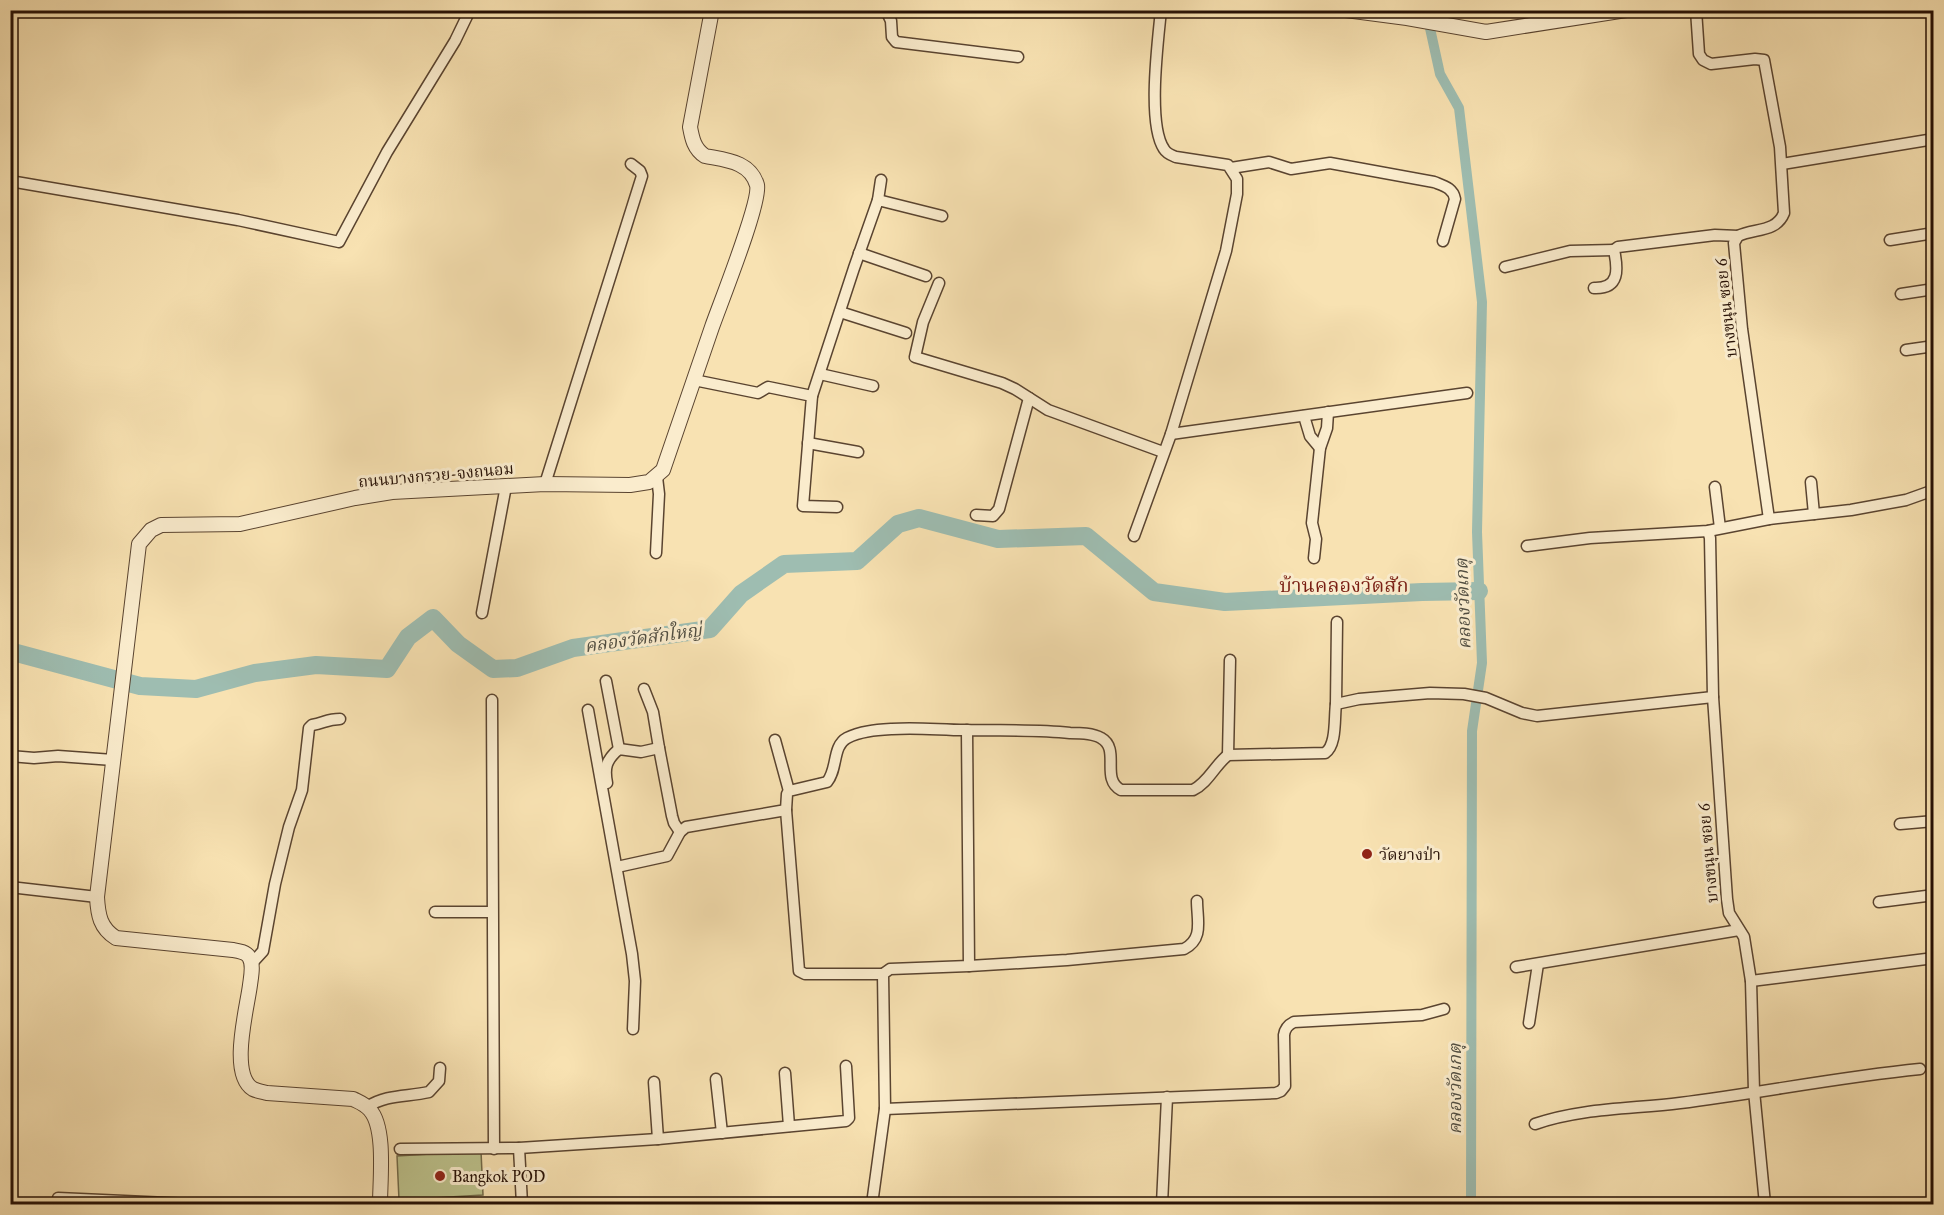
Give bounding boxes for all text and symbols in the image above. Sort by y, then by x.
street label: บางขนุน ซอย 6 [1711,256,1743,359]
street label: ถนนบางกรวย-จงถนอม [357,459,515,491]
water label: คลองวัดเกตุ [1450,558,1477,650]
district label: บ้านคลองวัดสัก [1279,573,1409,597]
water label: คลองวัดสักใหญ่ [583,617,706,657]
street label: บางขนุน ซอย 6 [1694,802,1724,903]
place label: วัดยางป่า [1379,845,1441,864]
marker: วัดยางป่า [1360,847,1374,861]
water label: คลองวัดเกตุ [1444,1043,1467,1135]
place label: Bangkok POD [452,1167,545,1187]
marker: Bangkok POD [433,1169,447,1183]

